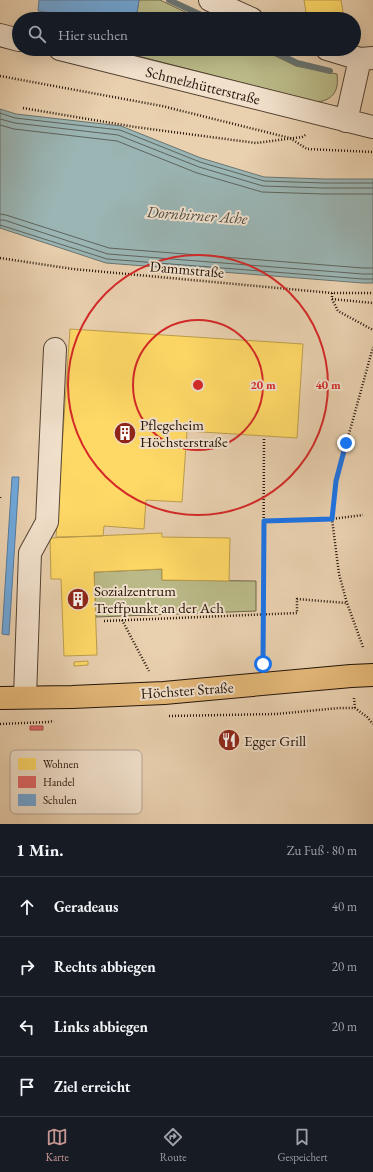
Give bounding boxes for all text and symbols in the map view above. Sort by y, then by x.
search box [12,12,361,56]
icon: search [26,23,48,45]
text: Hier suchen [58,25,128,44]
street label: Schmelzhütterstraße [144,62,262,108]
water label: Dornbirner Ache [145,201,249,229]
street label: Dammstraße [149,256,225,282]
text: 20 m [250,377,276,393]
text: 40 m [315,377,341,393]
centre of rings [191,378,205,392]
place label: Pflegeheim Höchsterstraße [140,415,228,451]
building icon: Pflegeheim Höchsterstraße [112,420,138,446]
route end [337,434,355,452]
place label: Sozialzentrum Treffpunkt an der Ach [94,581,224,617]
building icon: Sozialzentrum Treffpunkt an der Ach [65,586,91,612]
route start [254,655,272,673]
street label: Höchster Straße [140,677,234,703]
restaurant icon: Egger Grill [216,727,242,753]
place label: Egger Grill [244,731,307,750]
legend [10,750,142,814]
text: Wohnen [43,757,79,771]
text: Handel [43,775,75,789]
text: Schulen [43,793,77,807]
text: 1 Min. [16,839,63,861]
text: Zu Fuß · 80 m [287,842,357,859]
icon: ahead [16,896,38,918]
text: Geradeaus [54,897,118,916]
text: 40 m [332,898,357,915]
icon: right [16,956,38,978]
text: Rechts abbiegen [54,957,156,976]
text: 20 m [332,958,357,975]
icon: left [16,1016,38,1038]
text: Links abbiegen [54,1017,148,1036]
text: 20 m [332,1018,357,1035]
icon: arrive [16,1076,38,1098]
text: Ziel erreicht [54,1077,130,1096]
tab: Karte [45,1126,69,1164]
tab: Route [160,1126,187,1164]
tab: Gespeichert [277,1126,328,1164]

